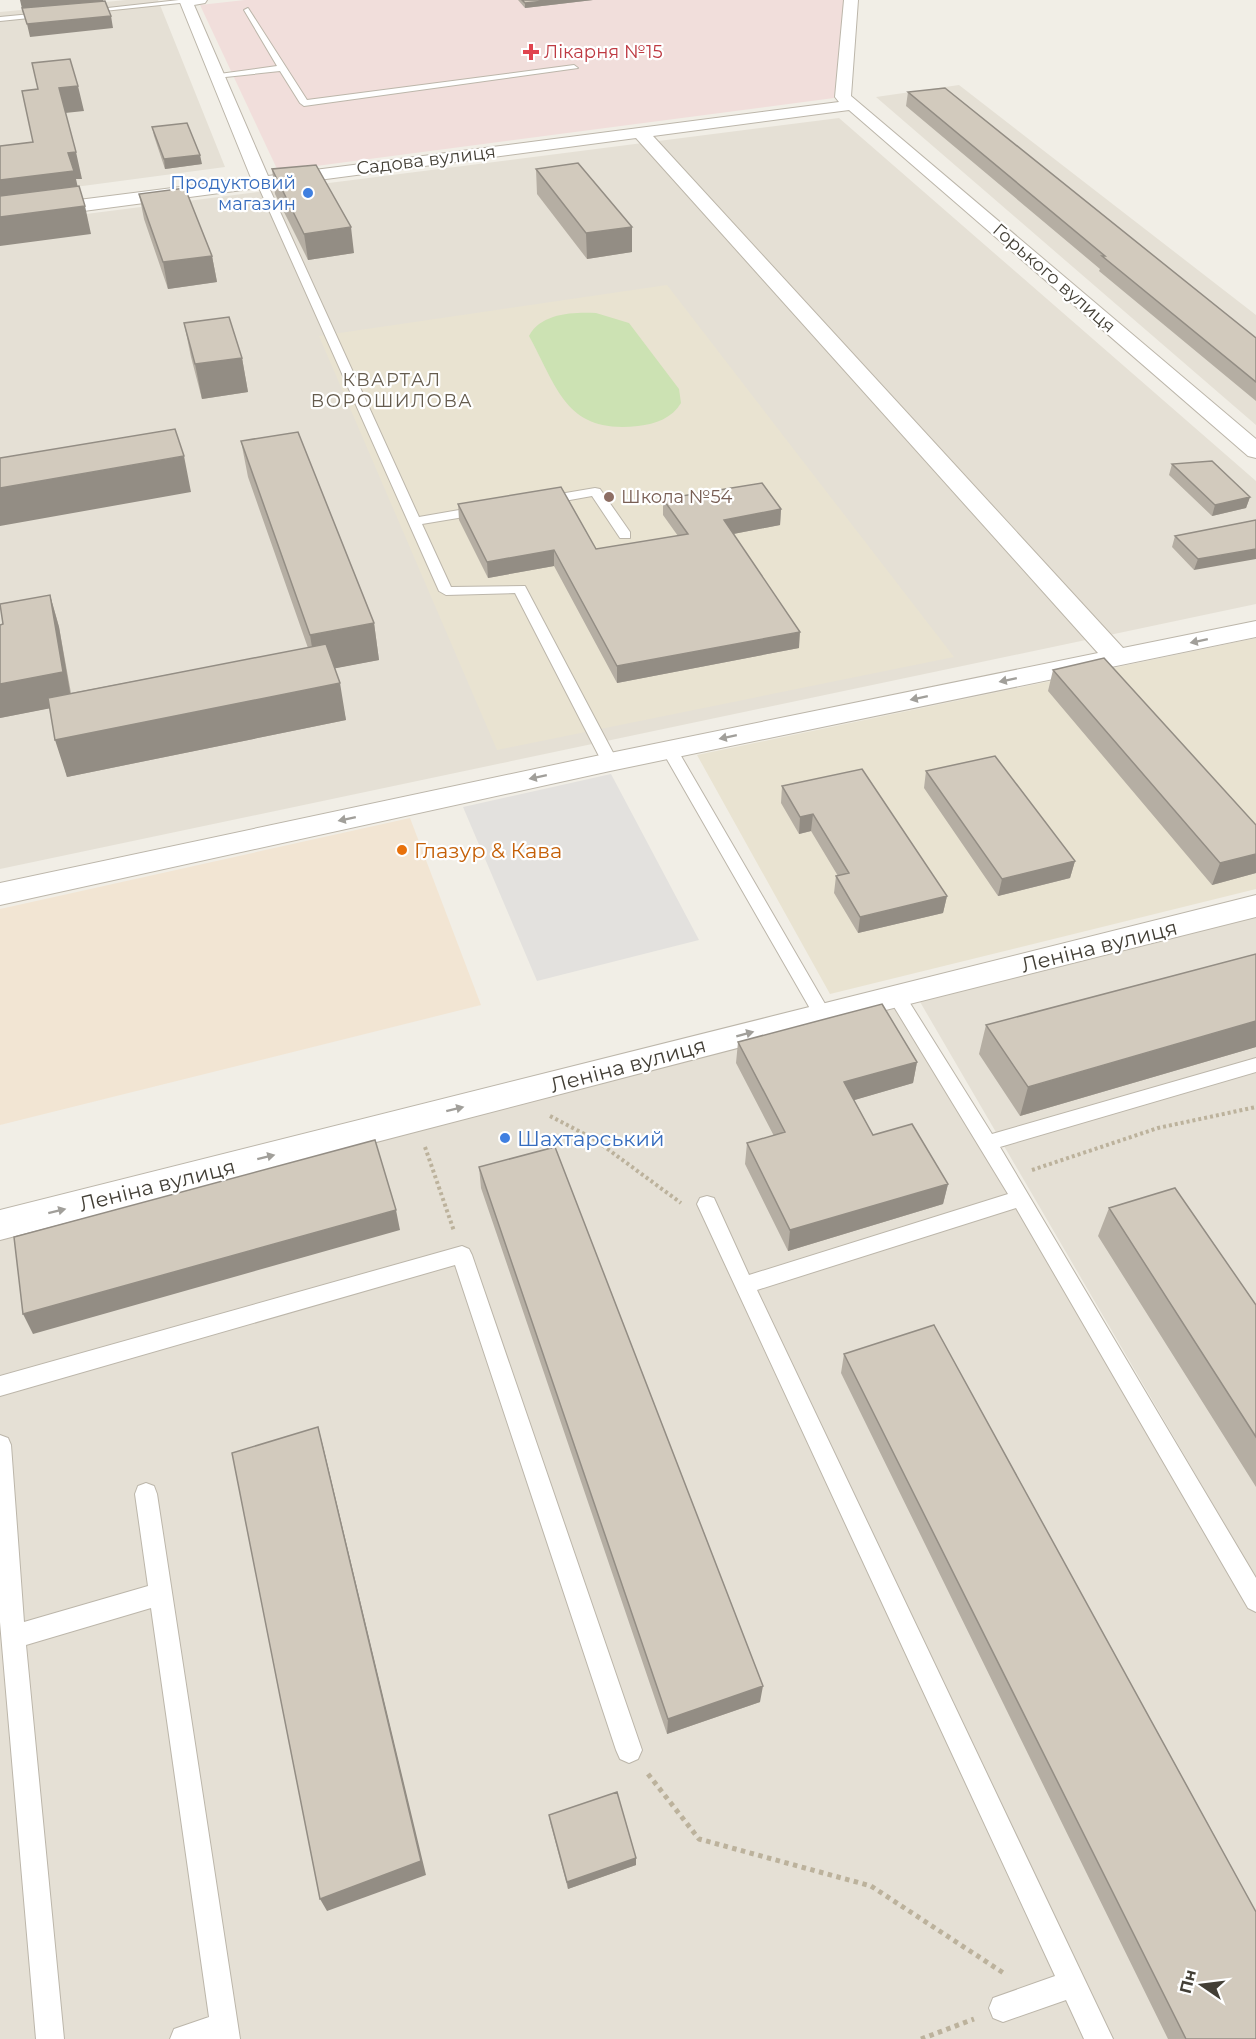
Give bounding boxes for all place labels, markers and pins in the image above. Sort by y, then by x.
place label: Лікарня №15 [544,41,663,63]
marker: Лікарня №15 [522,43,540,61]
place label: Продуктовий магазин [170,172,296,215]
marker: Продуктовий магазин [301,186,315,200]
place label: Школа №54 [621,486,733,508]
marker: Школа №54 [602,490,616,504]
place label: Глазур & Кава [414,838,562,863]
marker: Глазур & Кава [395,843,409,857]
place label: Шахтарський [517,1126,664,1151]
marker: Шахтарський [498,1131,512,1145]

